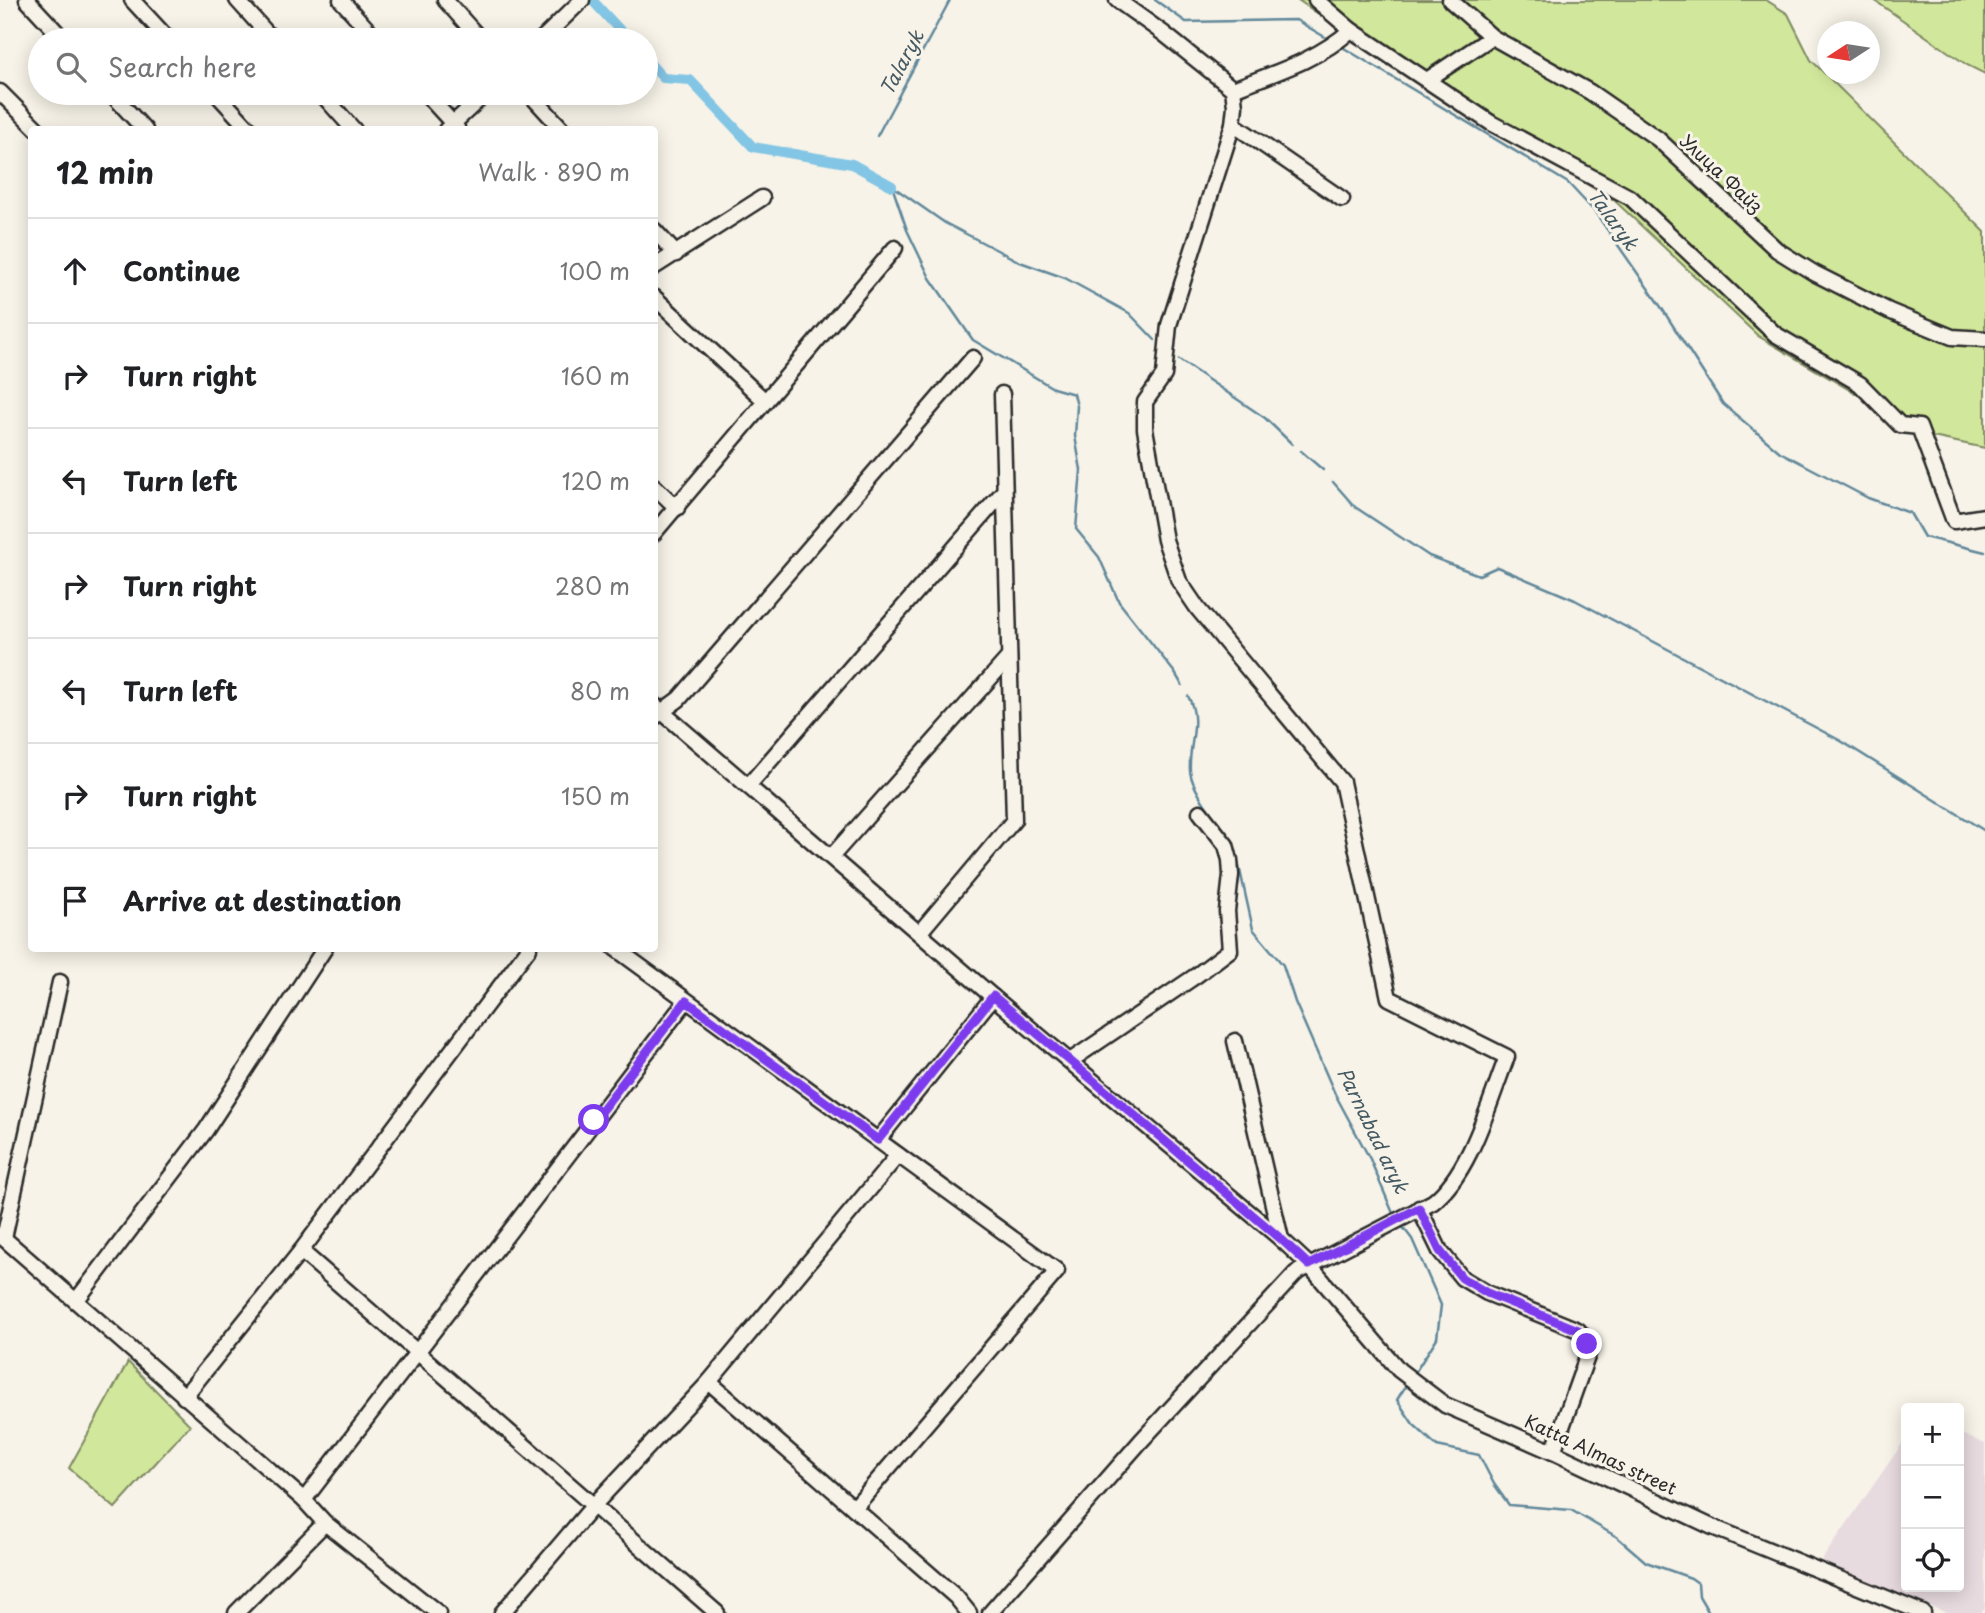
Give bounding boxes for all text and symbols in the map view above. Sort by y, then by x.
north arrow [1817,21,1880,84]
water label: Talaryk [872,23,930,100]
search box [28,28,658,105]
text: Search here [108,47,257,86]
icon: search [52,48,90,86]
street label: Улица Файз [1674,127,1770,219]
text: 12 min [56,149,154,194]
text: Walk · 890 m [478,154,630,189]
water label: Talaryk [1582,182,1647,257]
text: Continue [123,251,240,290]
icon: ahead [56,252,94,290]
text: 100 m [560,253,630,288]
text: Turn right [123,356,257,395]
icon: right [56,357,94,395]
text: 160 m [561,358,630,393]
text: Turn left [123,461,238,500]
icon: left [56,462,94,500]
text: 120 m [562,463,630,498]
text: Turn right [123,566,257,605]
icon: right [56,567,94,605]
text: 280 m [555,568,630,603]
text: Turn left [123,671,238,710]
icon: left [56,672,94,710]
text: 80 m [570,673,630,708]
text: Turn right [123,776,257,815]
icon: right [56,777,94,815]
text: 150 m [561,778,630,813]
text: Arrive at destination [123,881,402,920]
icon: arrive [56,882,94,920]
water label: Parnabad aryk [1331,1062,1417,1199]
route start [578,1104,609,1135]
route end [1571,1328,1602,1359]
map controls [1901,1403,1964,1592]
button: + [1901,1403,1964,1466]
street label: Katta Almas street [1520,1407,1682,1501]
button: − [1901,1466,1964,1529]
button: locate [1901,1529,1964,1592]

